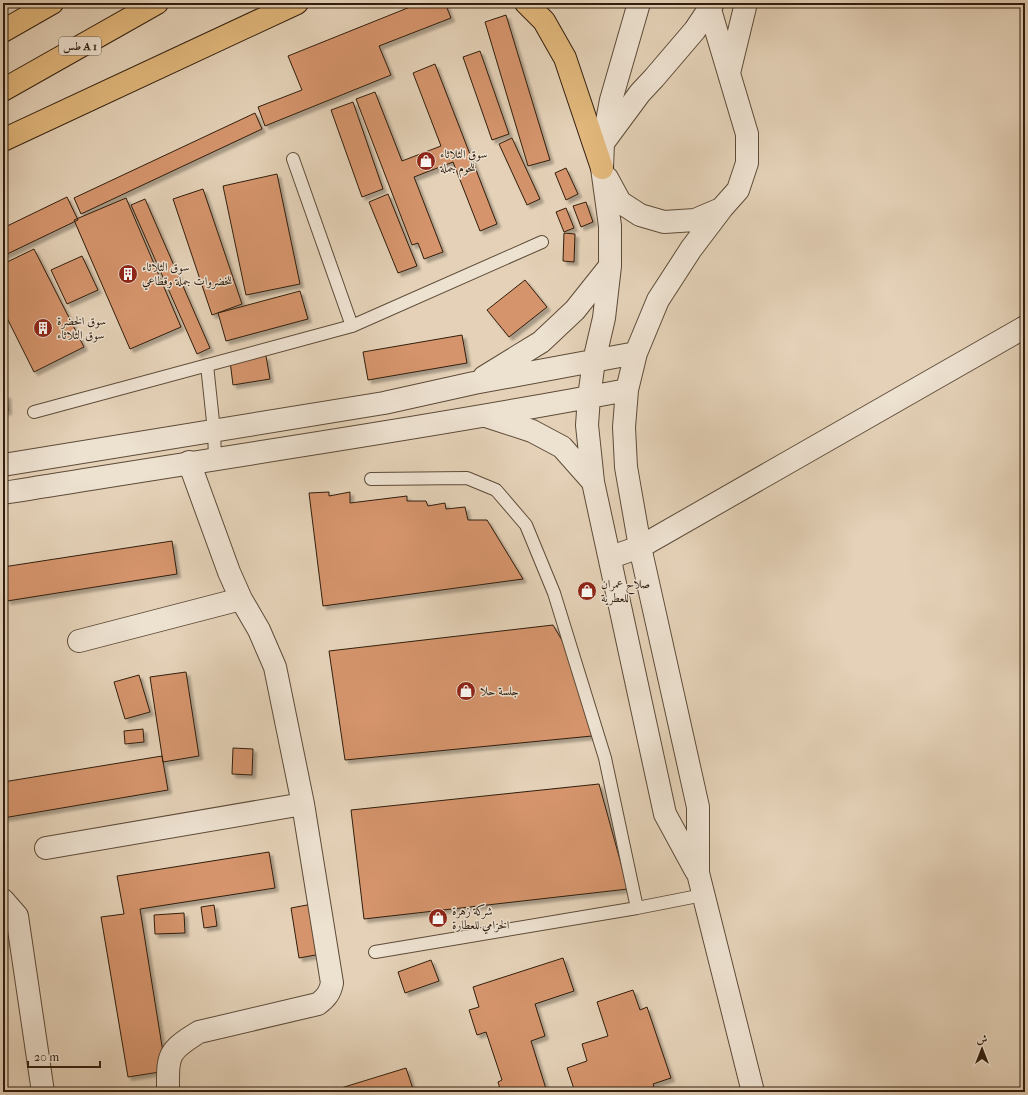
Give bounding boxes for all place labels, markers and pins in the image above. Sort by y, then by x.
place label: سوق الثلاثاء للحوم جملة [439,147,487,179]
shop icon: سوق الثلاثاء للحوم جملة [415,150,437,172]
place label: سوق الثلاثاء للخضروات جملة وقطاعي [142,260,233,291]
building icon: سوق الثلاثاء للخضروات جملة وقطاعي [117,263,139,285]
place label: سوق الخضرة سوق الثلاثاء [57,314,106,343]
building icon: سوق الخضرة سوق الثلاثاء [32,317,54,339]
place label: صلاح عمران للعطرية [601,577,650,606]
shop icon: صلاح عمران للعطرية [576,580,598,602]
shop icon: جلسة حلا [455,680,477,702]
place label: جلسة حلا [480,684,519,698]
place label: شركة زهرة الخزامي للعطارة [452,903,510,935]
shop icon: شركة زهرة الخزامي للعطارة [427,907,449,929]

